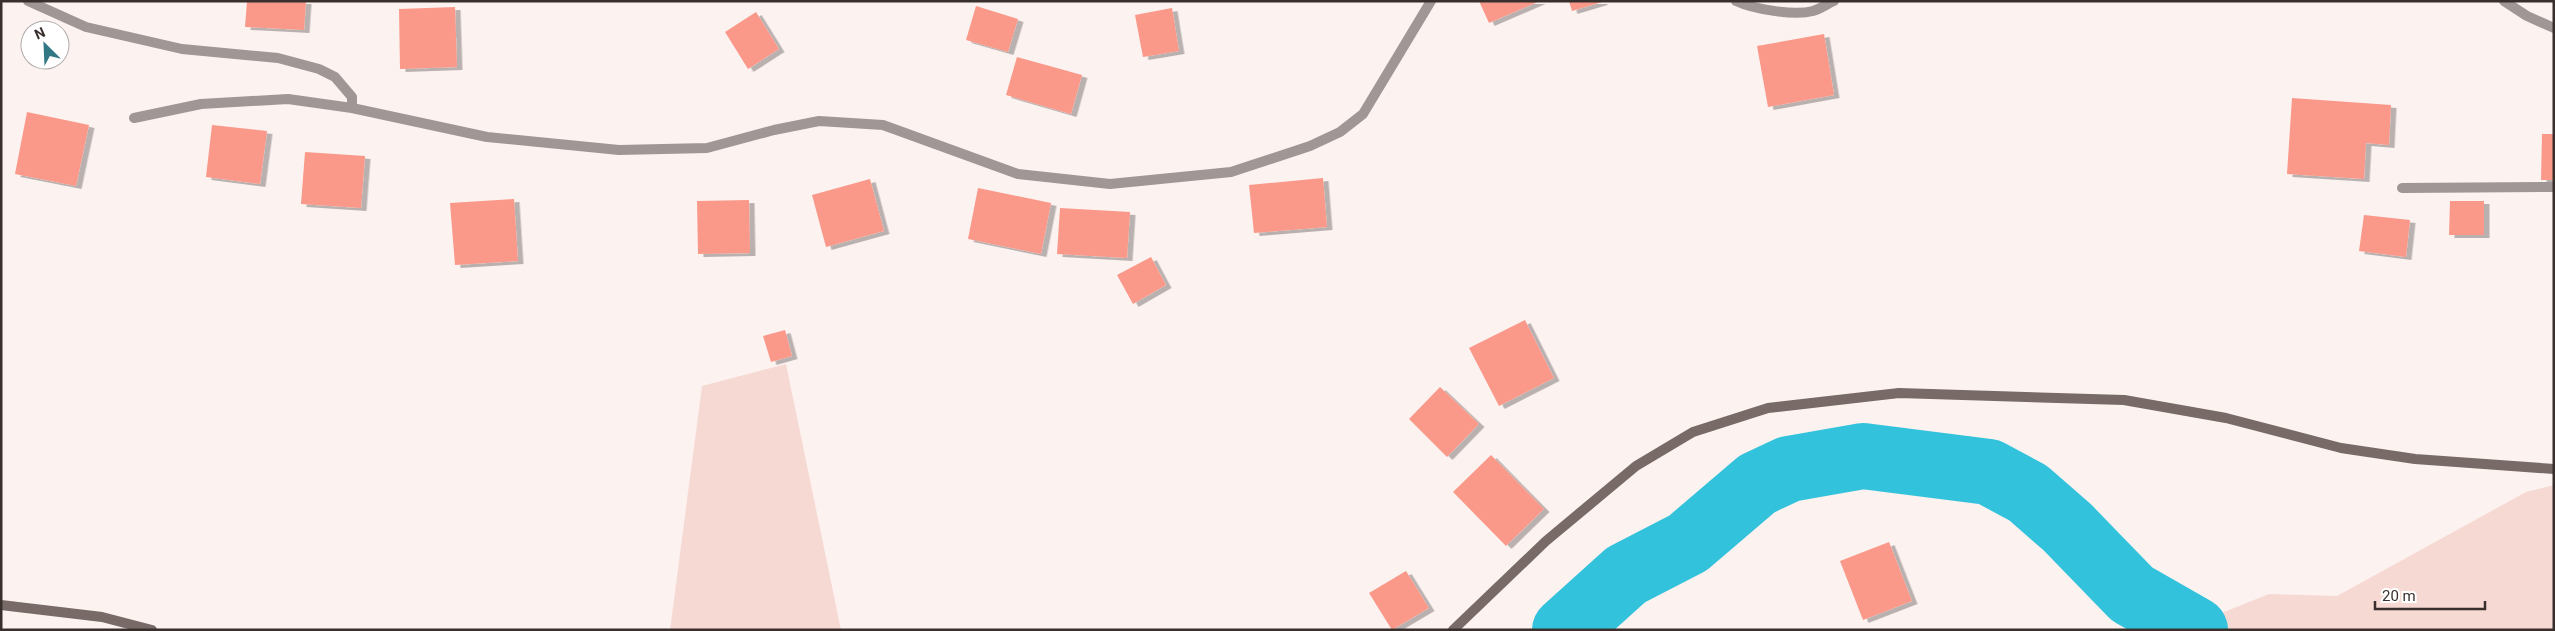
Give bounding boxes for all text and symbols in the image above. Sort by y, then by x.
north arrow [20,20,70,70]
text: N [32,24,47,42]
scale bar [2375,578,2485,610]
text: 20 m [2382,587,2416,605]

